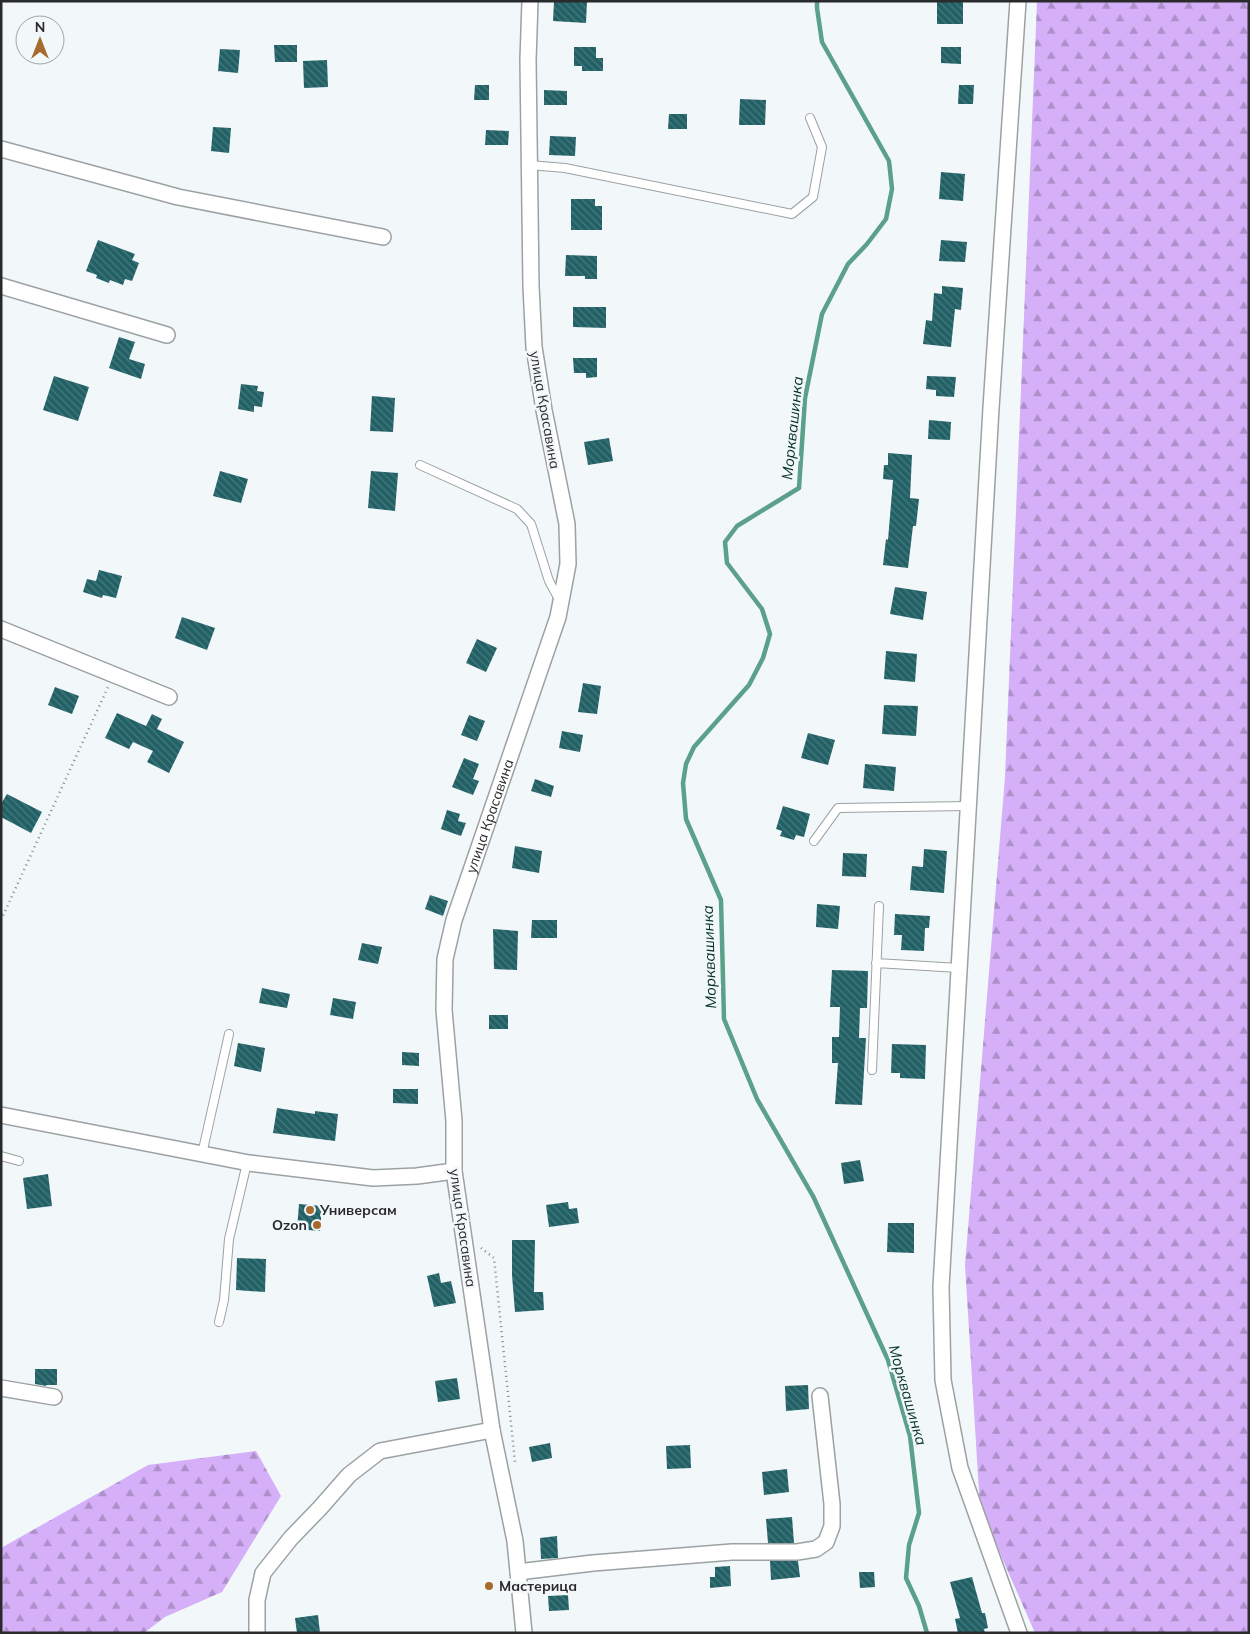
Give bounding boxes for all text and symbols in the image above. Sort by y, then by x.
north arrow [15,15,65,65]
text: N [35,18,45,36]
street label: улица Красавина [526,350,564,470]
water label: Морквашинка [777,375,807,481]
street label: улица Красавина [462,757,518,875]
water label: Морквашинка [698,905,720,1009]
street label: улица Красавина [446,1168,480,1288]
place label: Универсам [319,1201,397,1219]
marker: Универсам [304,1204,316,1216]
place label: Ozon [272,1216,307,1234]
marker: Ozon [311,1219,323,1231]
water label: Морквашинка [885,1343,931,1447]
place label: Мастерица [499,1577,577,1595]
marker: Мастерица [483,1580,495,1592]

